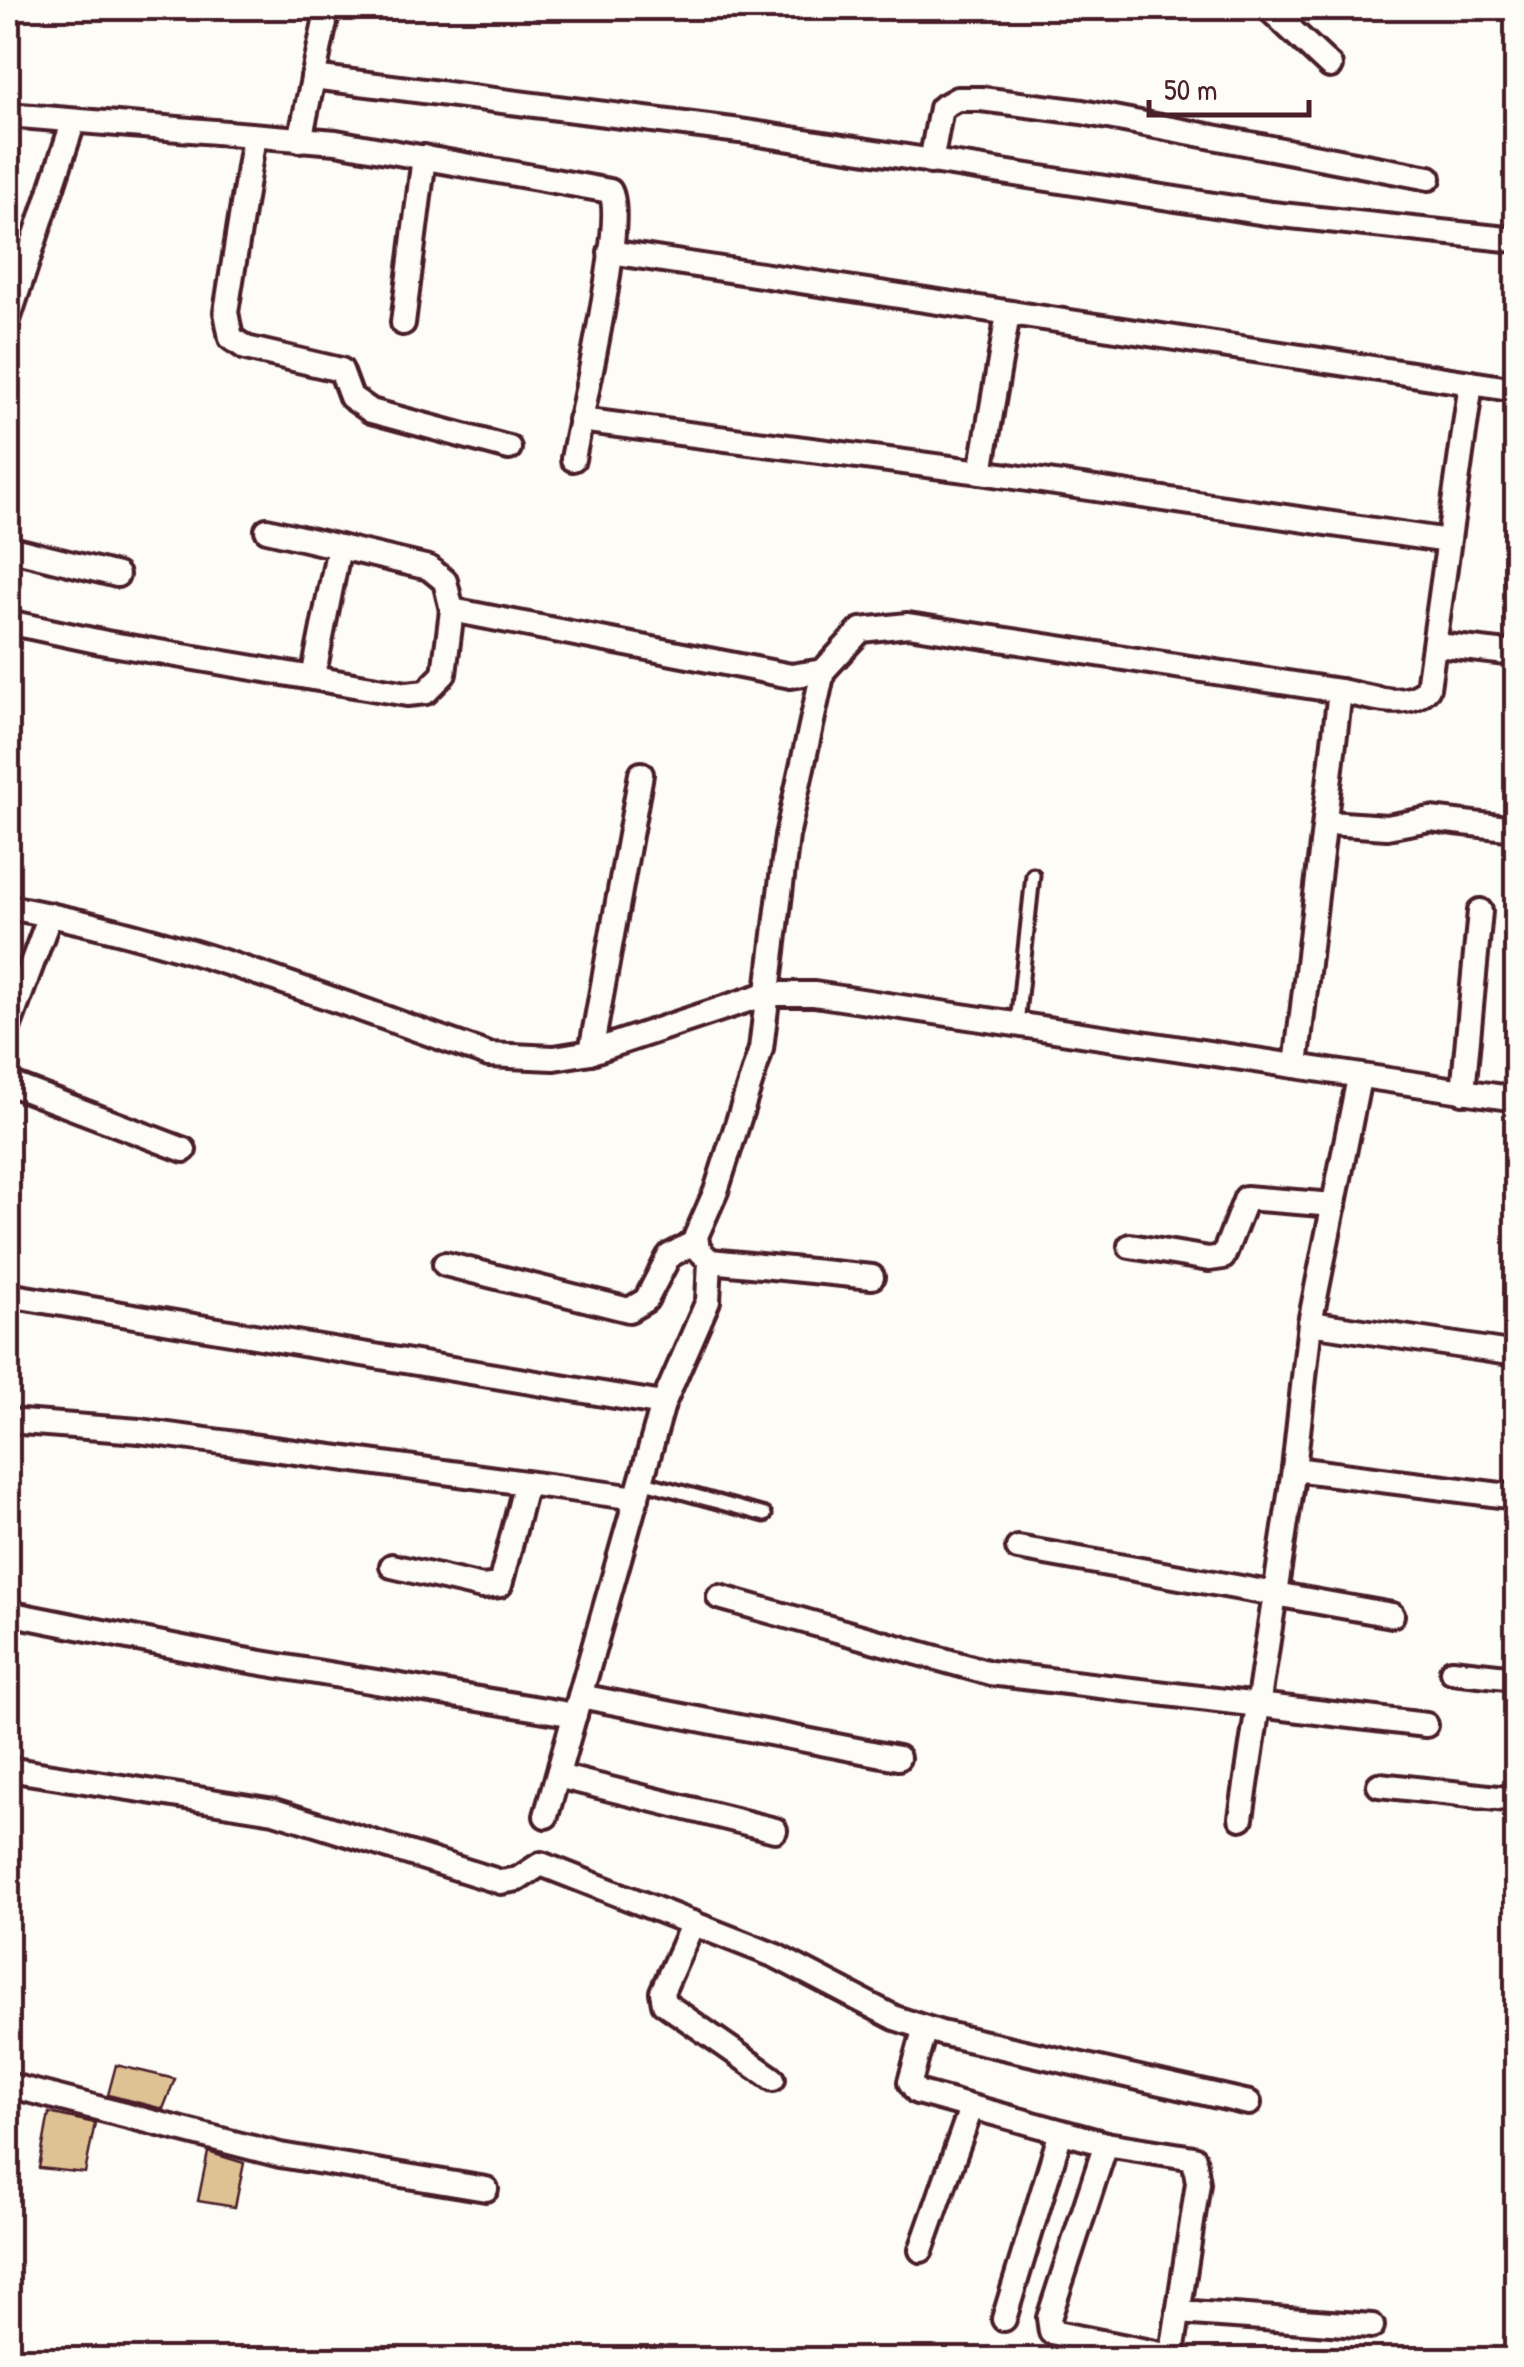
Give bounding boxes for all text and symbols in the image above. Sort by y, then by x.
scale bar [1149,55,1309,117]
text: 50 m [1164,69,1217,109]

